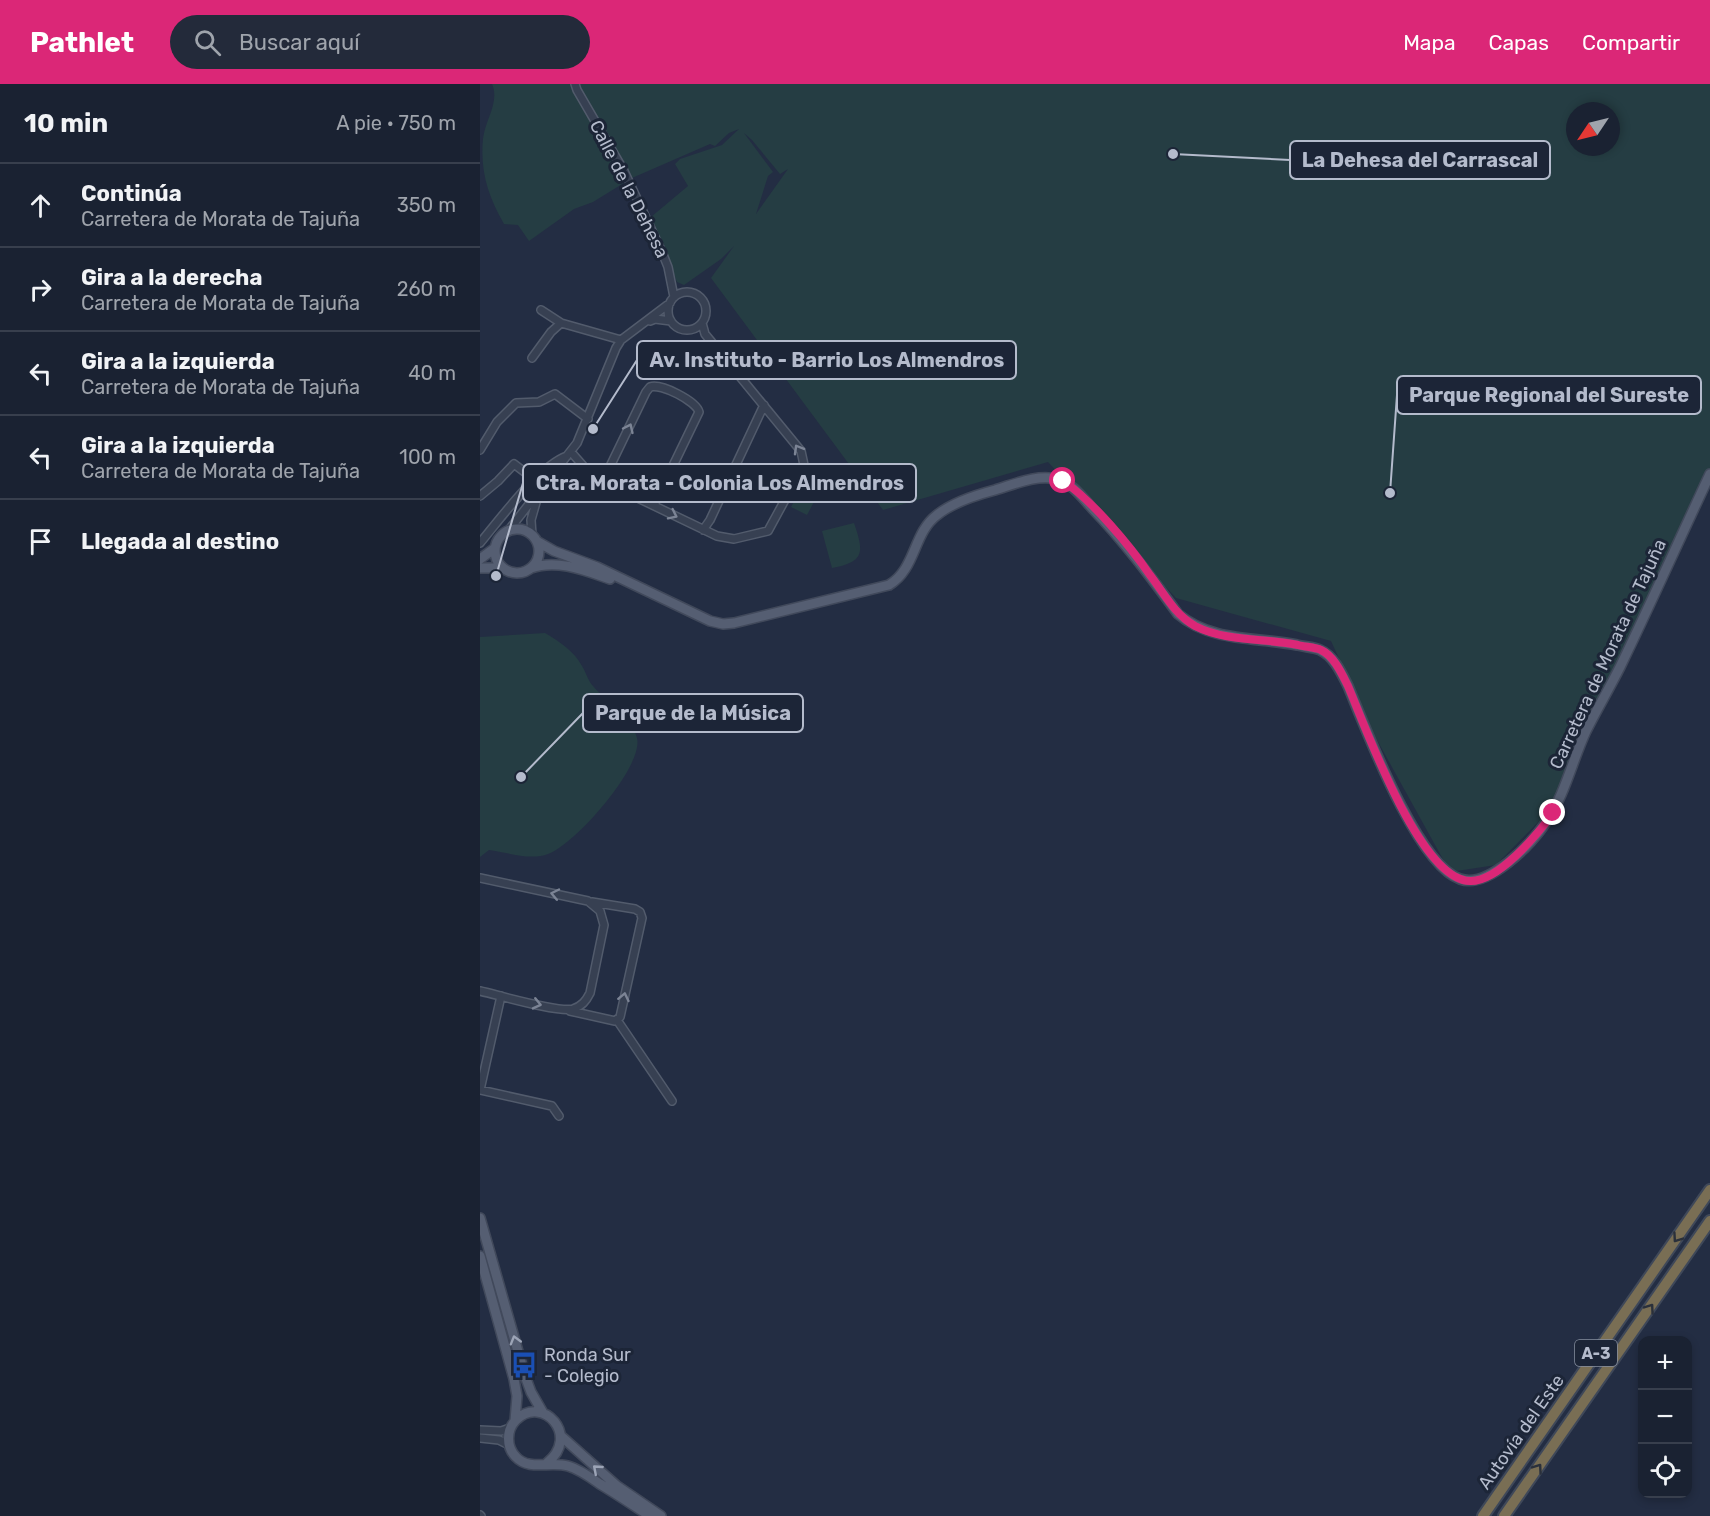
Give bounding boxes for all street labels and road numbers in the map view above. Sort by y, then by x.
street label: Calle de la Dehesa [585,116,673,262]
street label: Carretera de Morata de Tajuña [1545,536,1671,772]
road number: A-3 [1575,1340,1617,1366]
street label: Autovía del Este [1473,1370,1569,1494]

